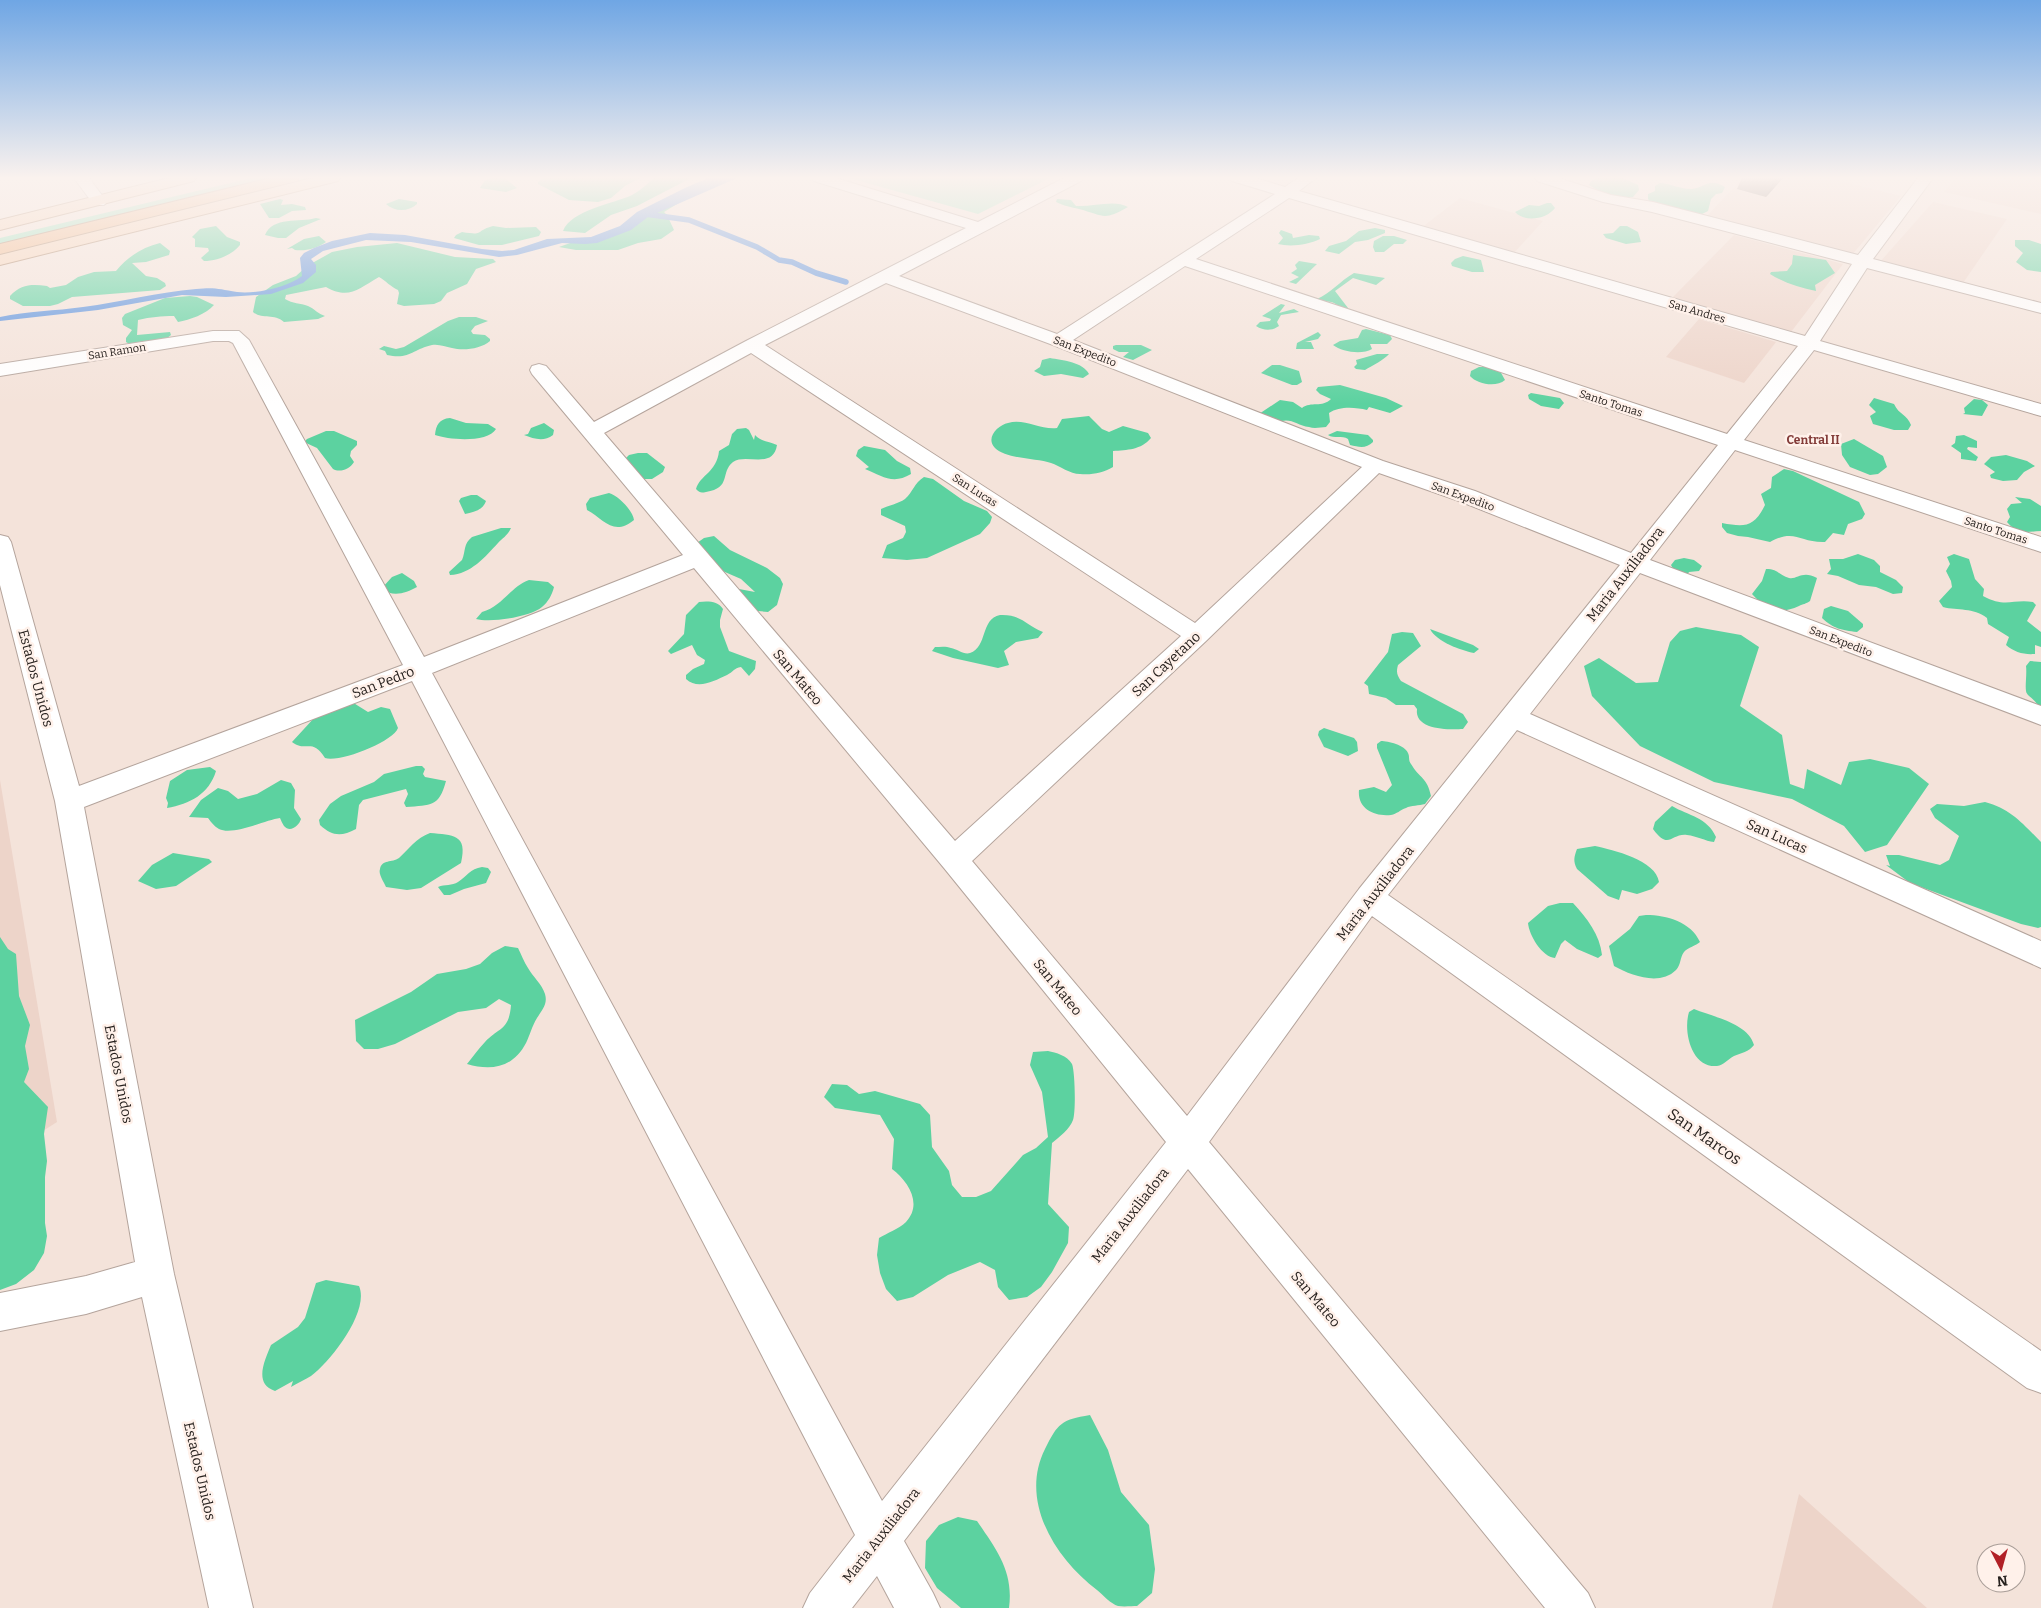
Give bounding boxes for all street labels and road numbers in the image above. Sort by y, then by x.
street label: San Andres [1667,297,1727,326]
street label: San Expedito [1051,333,1118,369]
street label: San Ramon [87,341,147,362]
street label: Santo Tomas [1578,387,1644,420]
street label: San Lucas [950,471,1000,510]
street label: San Expedito [1429,479,1496,514]
street label: Santo Tomas [1963,514,2029,547]
street label: Maria Auxiliadora [1583,523,1668,625]
street label: San Expedito [1807,623,1874,659]
street label: Estados Unidos [14,628,57,729]
street label: San Cayetano [1128,628,1204,700]
street label: San Mateo [769,646,826,709]
street label: San Pedro [350,663,417,702]
street label: San Lucas [1744,816,1810,857]
street label: Maria Auxiliadora [1333,842,1418,944]
street label: San Mateo [1030,956,1086,1019]
street label: Estados Unidos [101,1023,136,1125]
street label: San Marcos [1664,1104,1745,1169]
street label: Maria Auxiliadora [1088,1164,1173,1266]
street label: San Mateo [1287,1268,1344,1331]
street label: Estados Unidos [180,1420,219,1522]
street label: Maria Auxiliadora [839,1484,924,1586]

